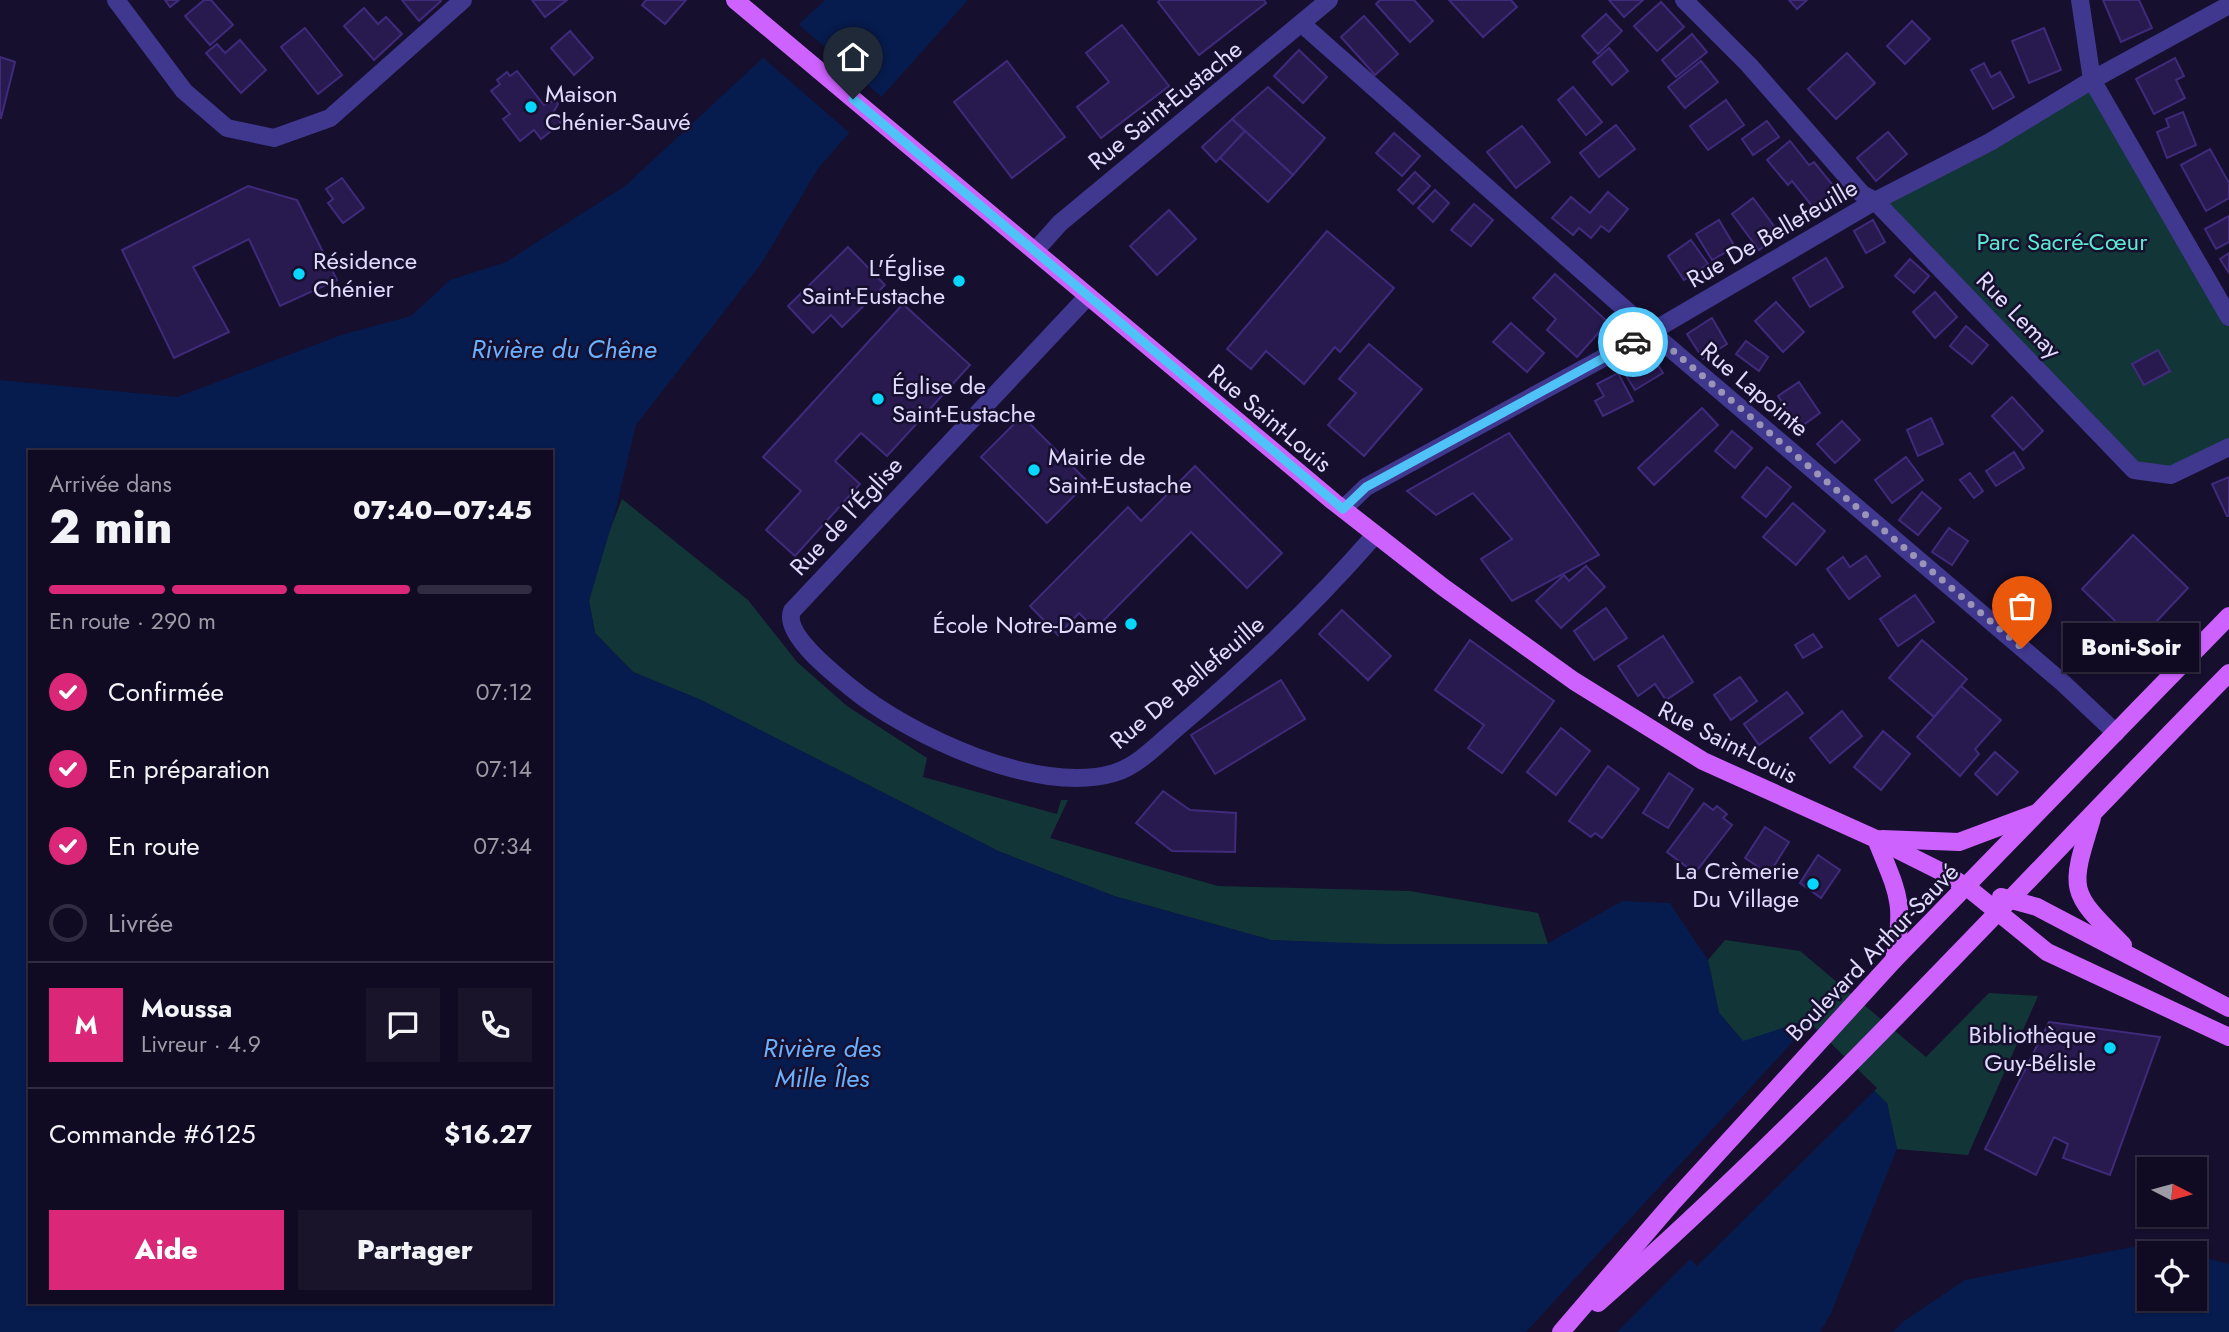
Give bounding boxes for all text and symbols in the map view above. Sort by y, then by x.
pin [823,27,883,99]
street label: Rue Saint-Eustache [1080,32,1250,178]
icon: home [834,38,872,76]
place label: Maison Chénier-Sauvé [545,76,691,139]
marker: Maison Chénier-Sauvé [523,99,539,115]
street label: Rue De Bellefeuille [1680,170,1864,296]
park label: Parc Sacré-Cœur [1977,224,2148,259]
place label: Résidence Chénier [313,243,417,306]
place label: L'Église Saint-Eustache [801,250,945,313]
street label: Rue Lemay [1968,263,2070,367]
marker: Résidence Chénier [291,266,307,282]
marker: L'Église Saint-Eustache [951,273,967,289]
courier [1598,307,1668,377]
icon: car [1614,323,1652,361]
water label: Rivière du Chêne [471,330,657,368]
street label: Rue Lapointe [1693,333,1817,445]
street label: Rue Saint-Louis [1200,356,1340,480]
place label: Église de Saint-Eustache [892,368,1036,431]
marker: Église de Saint-Eustache [870,391,886,407]
place label: Mairie de Saint-Eustache [1048,439,1192,502]
street label: Rue de l'Église [781,449,911,583]
marker: Mairie de Saint-Eustache [1026,462,1042,478]
text: Arrivée dans [49,467,172,501]
text: 07:40–07:45 [353,491,532,529]
text: 2 min [49,494,173,560]
pin [1992,576,2052,648]
icon: bag [2003,587,2041,625]
text: En route · 290 m [49,604,216,638]
place label: École Notre-Dame [932,607,1117,642]
street label: Rue De Bellefeuille [1102,607,1272,757]
marker: École Notre-Dame [1123,616,1139,632]
callout: Boni-Soir [2064,624,2200,672]
text: Boni-Soir [2081,630,2181,664]
icon: check [49,673,87,711]
text: Confirmée [108,673,224,711]
text: 07:12 [476,675,532,709]
street label: Rue Saint-Louis [1652,692,1804,792]
icon: check [49,750,87,788]
text: En préparation [108,750,270,788]
text: 07:14 [475,752,532,786]
icon: check [49,827,87,865]
text: En route [108,827,200,865]
text: 07:34 [473,829,532,863]
place label: La Crèmerie Du Village [1675,853,1799,916]
street label: Boulevard Arthur-Sauvé [1777,855,1967,1049]
marker: La Crèmerie Du Village [1805,876,1821,892]
text: Livrée [108,904,173,942]
button: chat [366,988,440,1062]
button: phone [458,988,532,1062]
text: Moussa [141,989,232,1027]
text: M [74,1006,98,1044]
place label: Bibliothèque Guy-Bélisle [1968,1017,2096,1080]
text: Livreur · 4.9 [141,1027,261,1061]
water label: Rivière des Mille Îles [763,1029,882,1097]
marker: Bibliothèque Guy-Bélisle [2102,1040,2118,1056]
text: Commande #6125 [49,1115,256,1153]
text: $16.27 [444,1115,532,1153]
north arrow [2137,1157,2207,1227]
map controls [2137,1157,2207,1311]
button: Aide [49,1210,284,1290]
button: Partager [298,1210,532,1290]
button: locate [2137,1241,2207,1311]

